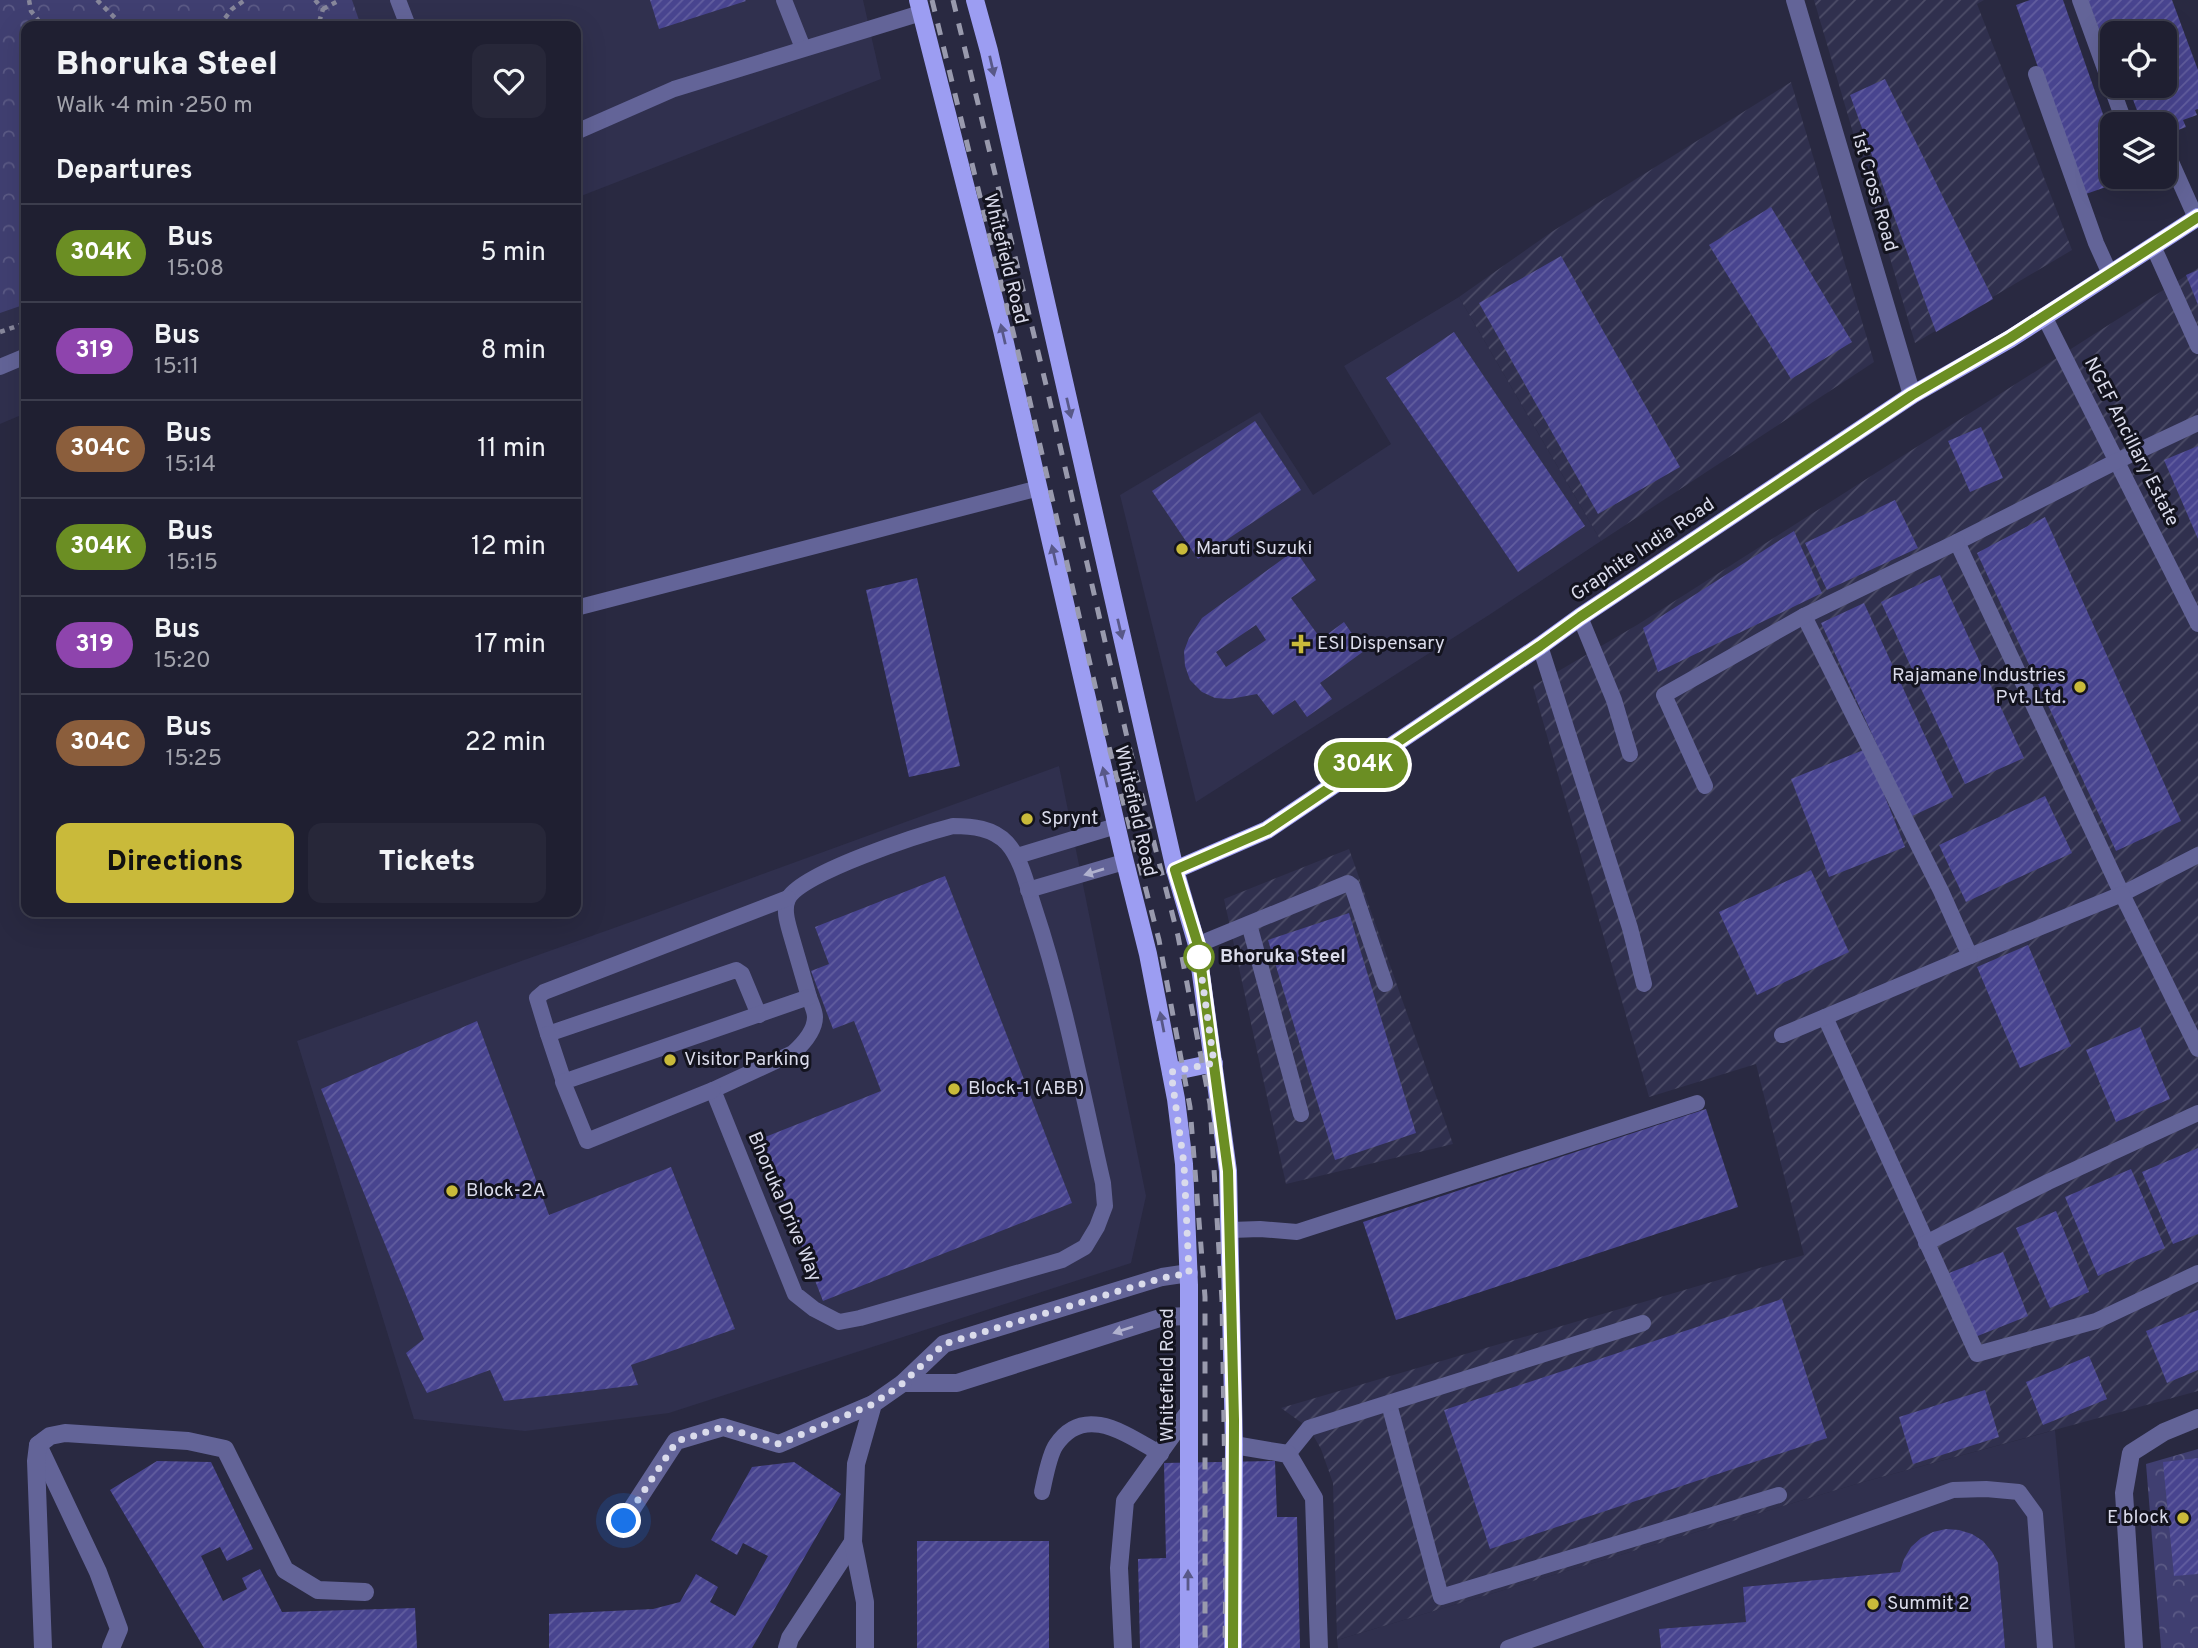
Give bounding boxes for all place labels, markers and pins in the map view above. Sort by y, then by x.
place label: Maruti Suzuki [1196,537,1312,561]
marker: Maruti Suzuki [1174,541,1190,557]
place label: ESI Dispensary [1317,632,1445,656]
marker: ESI Dispensary [1291,634,1311,654]
place label: Rajamane Industries Pvt. Ltd. [1892,664,2066,710]
marker: Rajamane Industries Pvt. Ltd. [2072,679,2088,695]
place label: Sprynt [1041,807,1098,831]
marker: Sprynt [1019,811,1035,827]
marker: Bhoruka Steel [1184,942,1214,972]
place label: Bhoruka Steel [1220,945,1346,969]
place label: Visitor Parking [684,1048,810,1072]
marker: Visitor Parking [662,1052,678,1068]
place label: Block-1 (ABB) [968,1077,1084,1101]
marker: Block-1 (ABB) [946,1081,962,1097]
place label: Block-2A [466,1179,546,1203]
marker: Block-2A [444,1183,460,1199]
place label: E block [2107,1506,2169,1530]
marker: E block [2175,1510,2191,1526]
place label: Summit 2 [1887,1592,1970,1616]
marker: Summit 2 [1865,1596,1881,1612]

